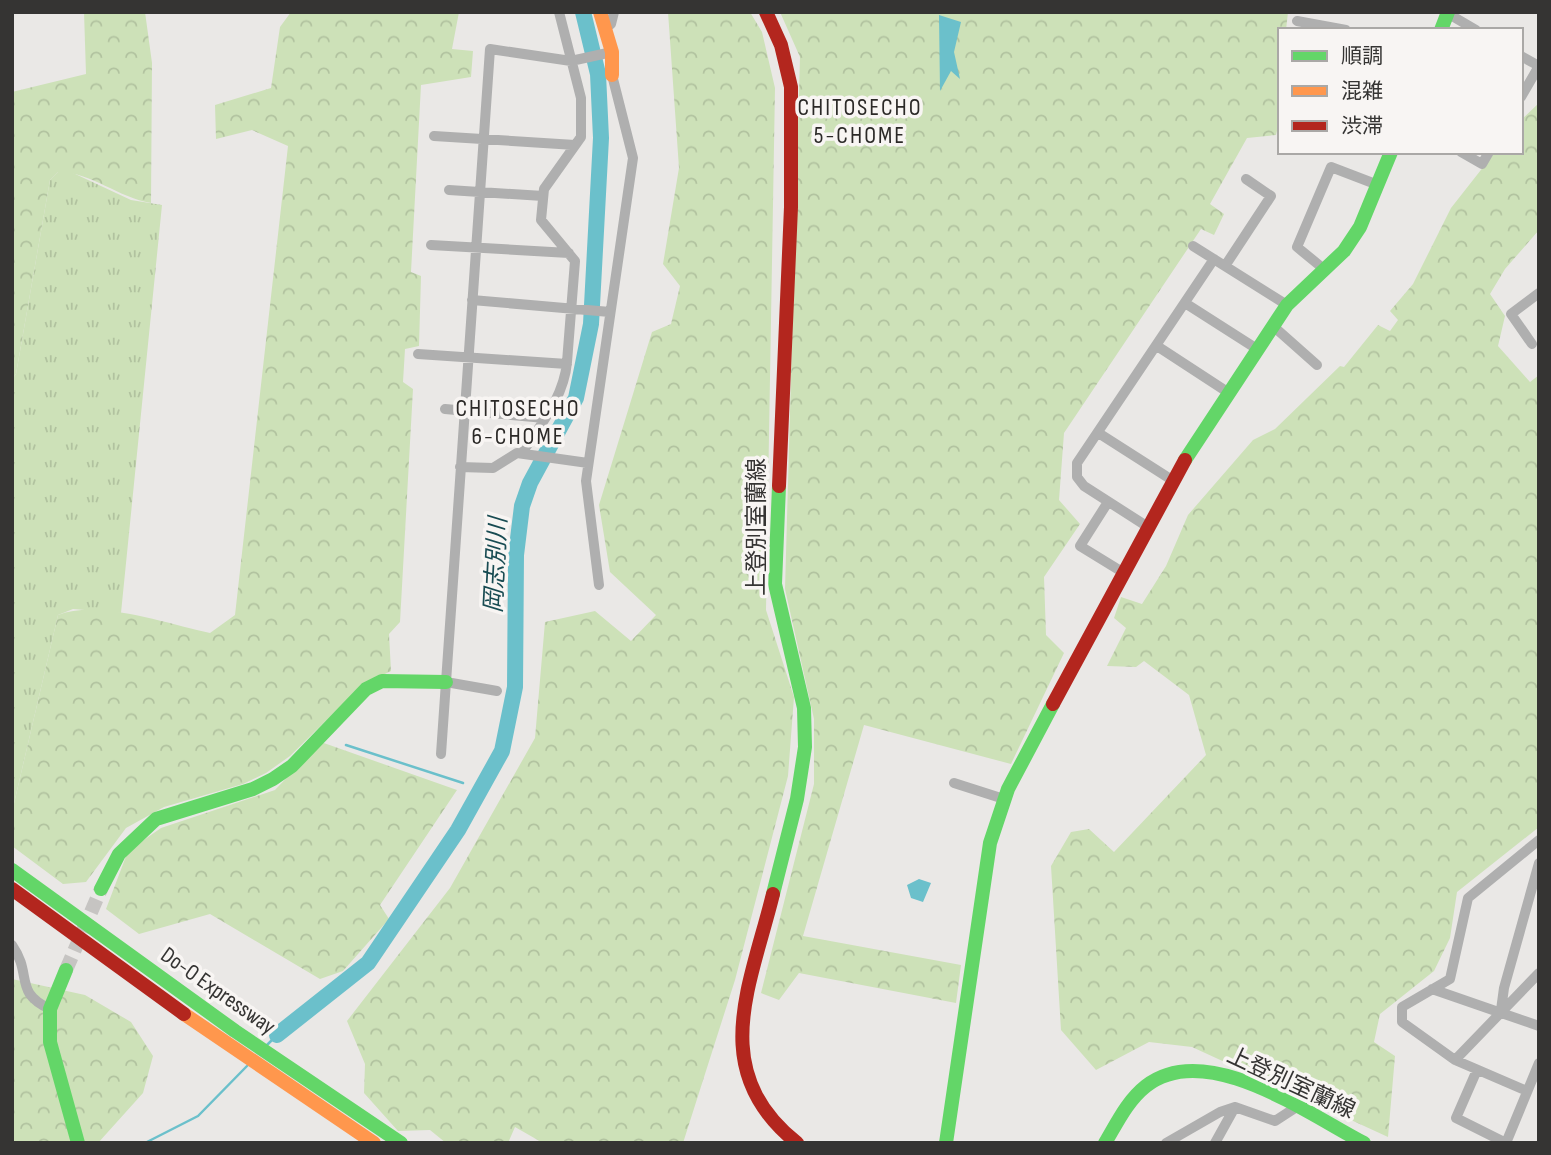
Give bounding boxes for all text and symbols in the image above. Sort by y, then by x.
legend [1278,28,1523,154]
text: 順調 [1341,44,1383,69]
text: 混雑 [1341,79,1383,104]
district label: CHITOSECHO 5-CHOME [797,93,923,150]
text: 渋滞 [1341,114,1383,139]
district label: CHITOSECHO 6-CHOME [455,394,581,451]
street label: 上登別室蘭線 [743,458,771,596]
water label: 岡志別川 [479,513,513,614]
street label: Do-O Expressway [155,941,281,1041]
street label: 上登別室蘭線 [1223,1041,1359,1125]

